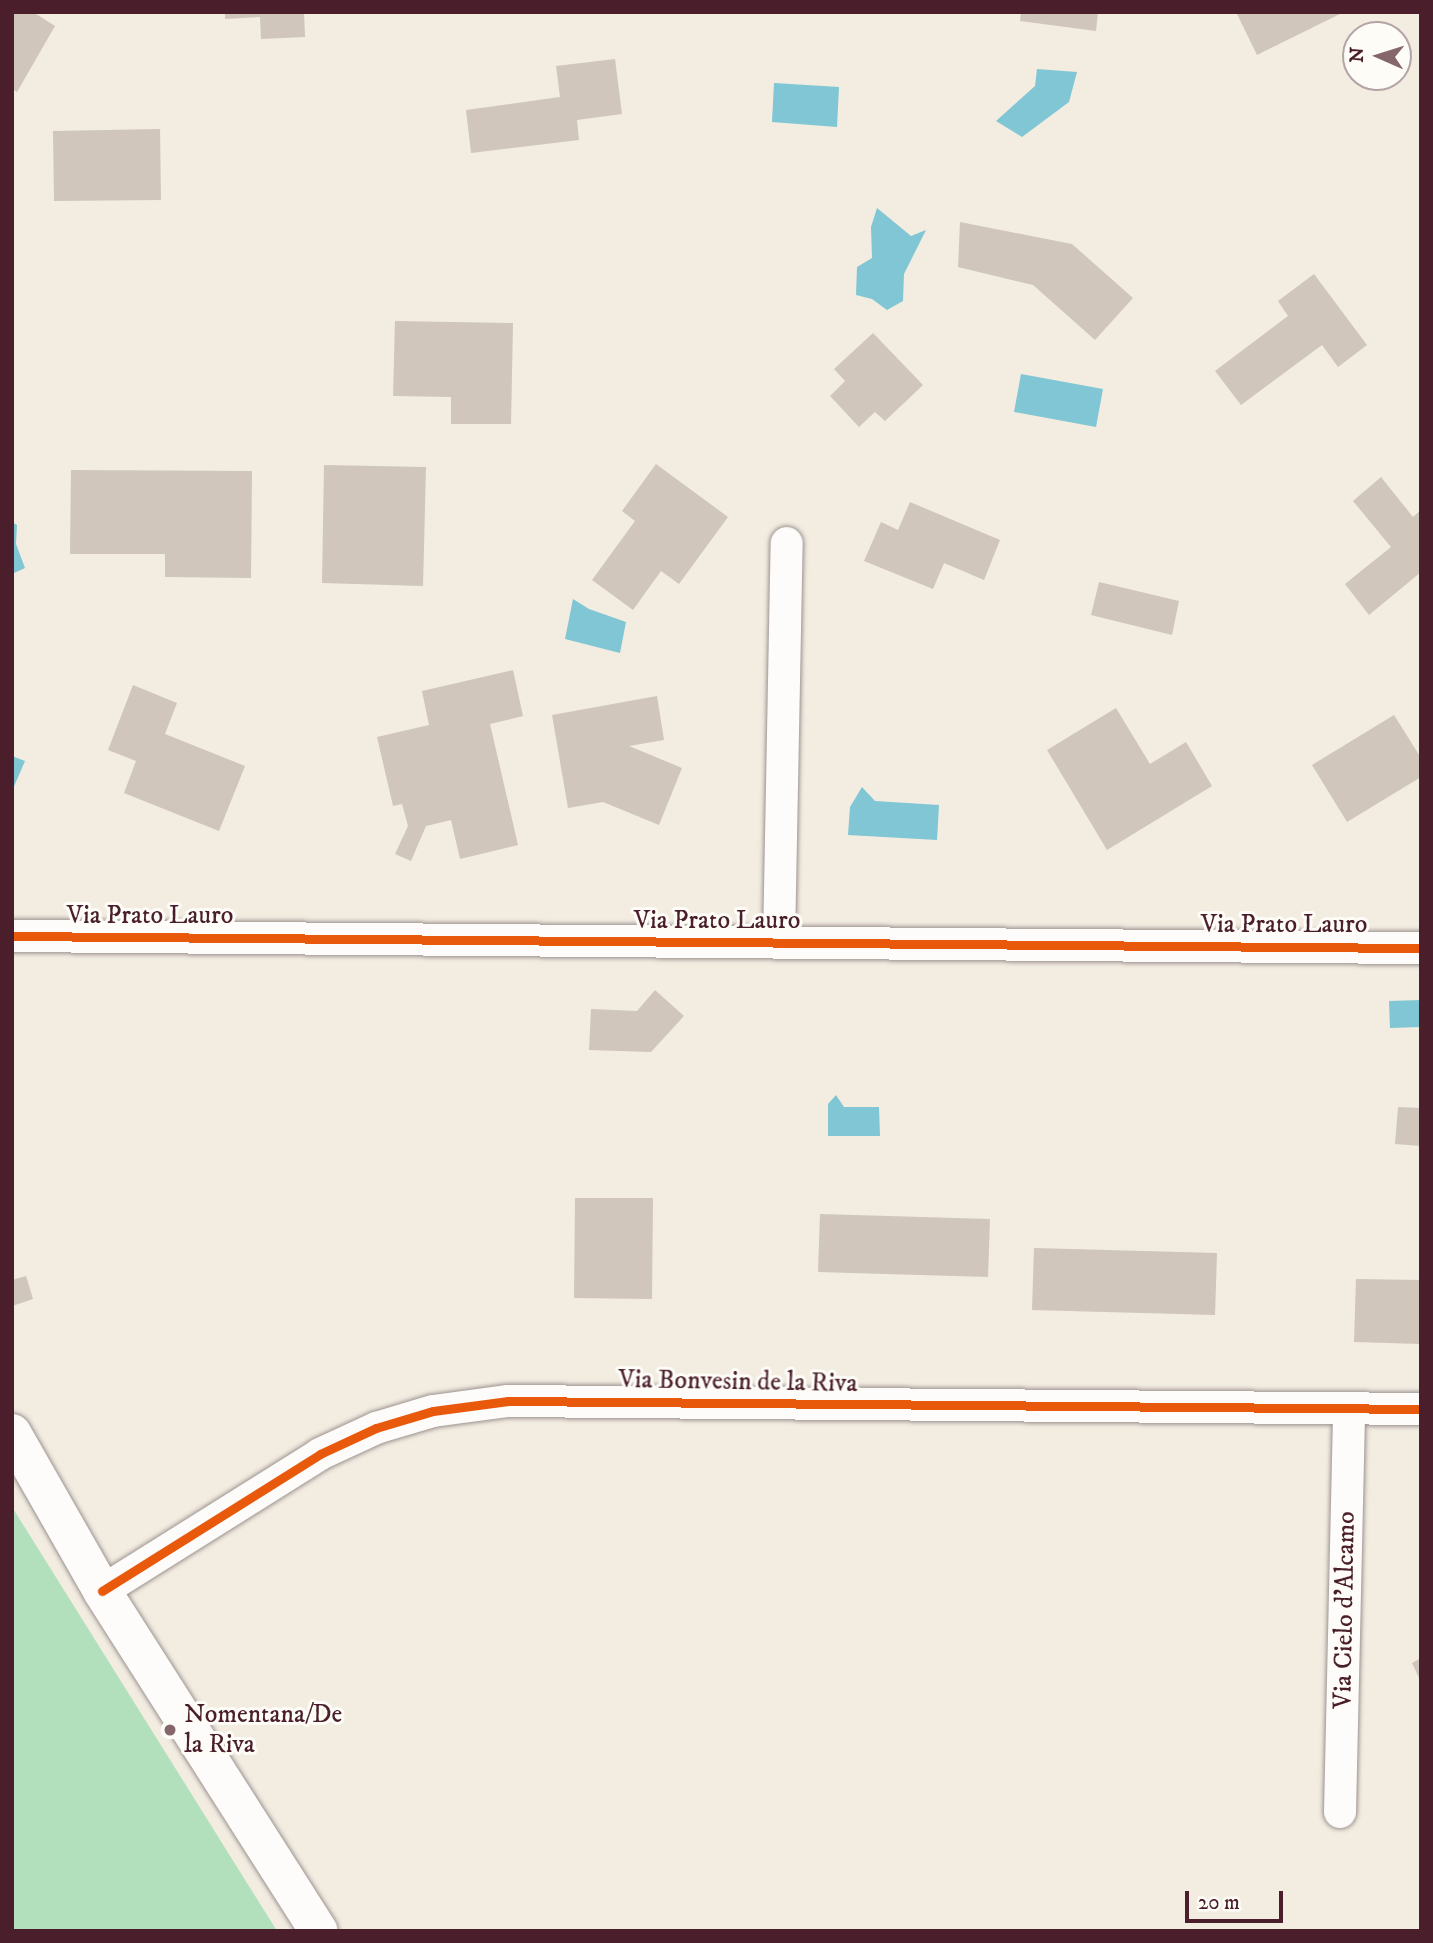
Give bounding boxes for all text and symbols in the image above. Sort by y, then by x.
north arrow [1342,21,1412,91]
text: N [1346,47,1369,63]
street label: Via Prato Lauro [67,900,233,932]
street label: Via Prato Lauro [634,905,800,937]
street label: Via Prato Lauro [1201,909,1367,941]
street label: Via Bonvesin de la Riva [618,1364,858,1400]
street label: Via Cielo d'Alcamo [1328,1511,1362,1709]
place label: Nomentana/De la Riva [184,1699,342,1760]
marker: Nomentana/De la Riva [162,1722,178,1738]
scale bar [1188,1876,1286,1920]
text: 20 m [1198,1890,1240,1916]

